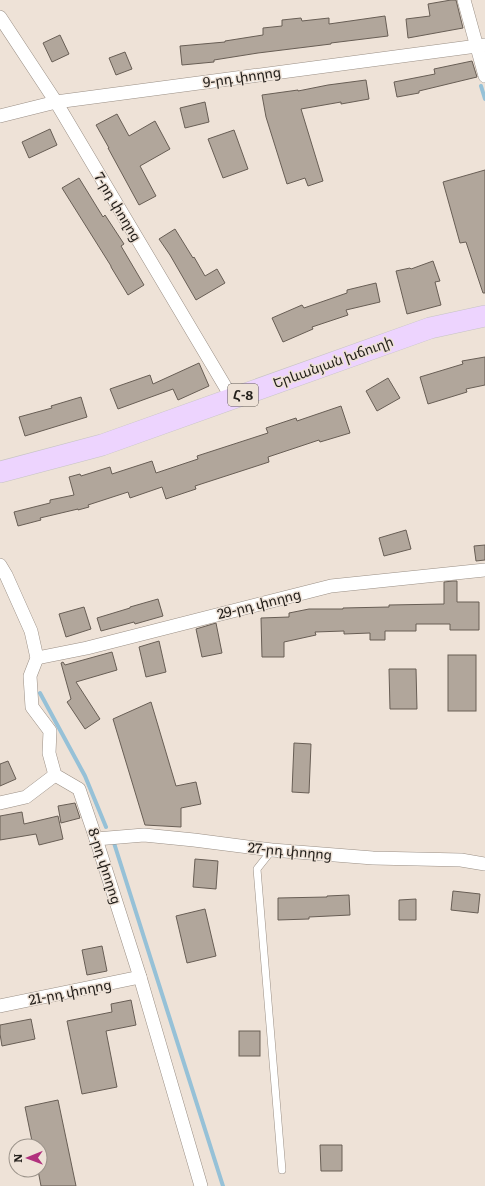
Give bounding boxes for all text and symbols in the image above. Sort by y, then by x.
street label: 9-րդ փողոց [202,61,282,91]
street label: 7-րդ փողոց [90,168,147,245]
street label: Երևանյան խճուղի [270,330,396,392]
road number: Հ-8 [228,384,258,406]
street label: 29-րդ փողոց [215,583,303,623]
street label: 8-րդ փողոց [84,825,128,906]
street label: 27-րդ փողոց [247,836,333,864]
street label: 21-րդ փողոց [27,973,113,1009]
north arrow [8,1138,48,1178]
text: N [9,1153,25,1163]

